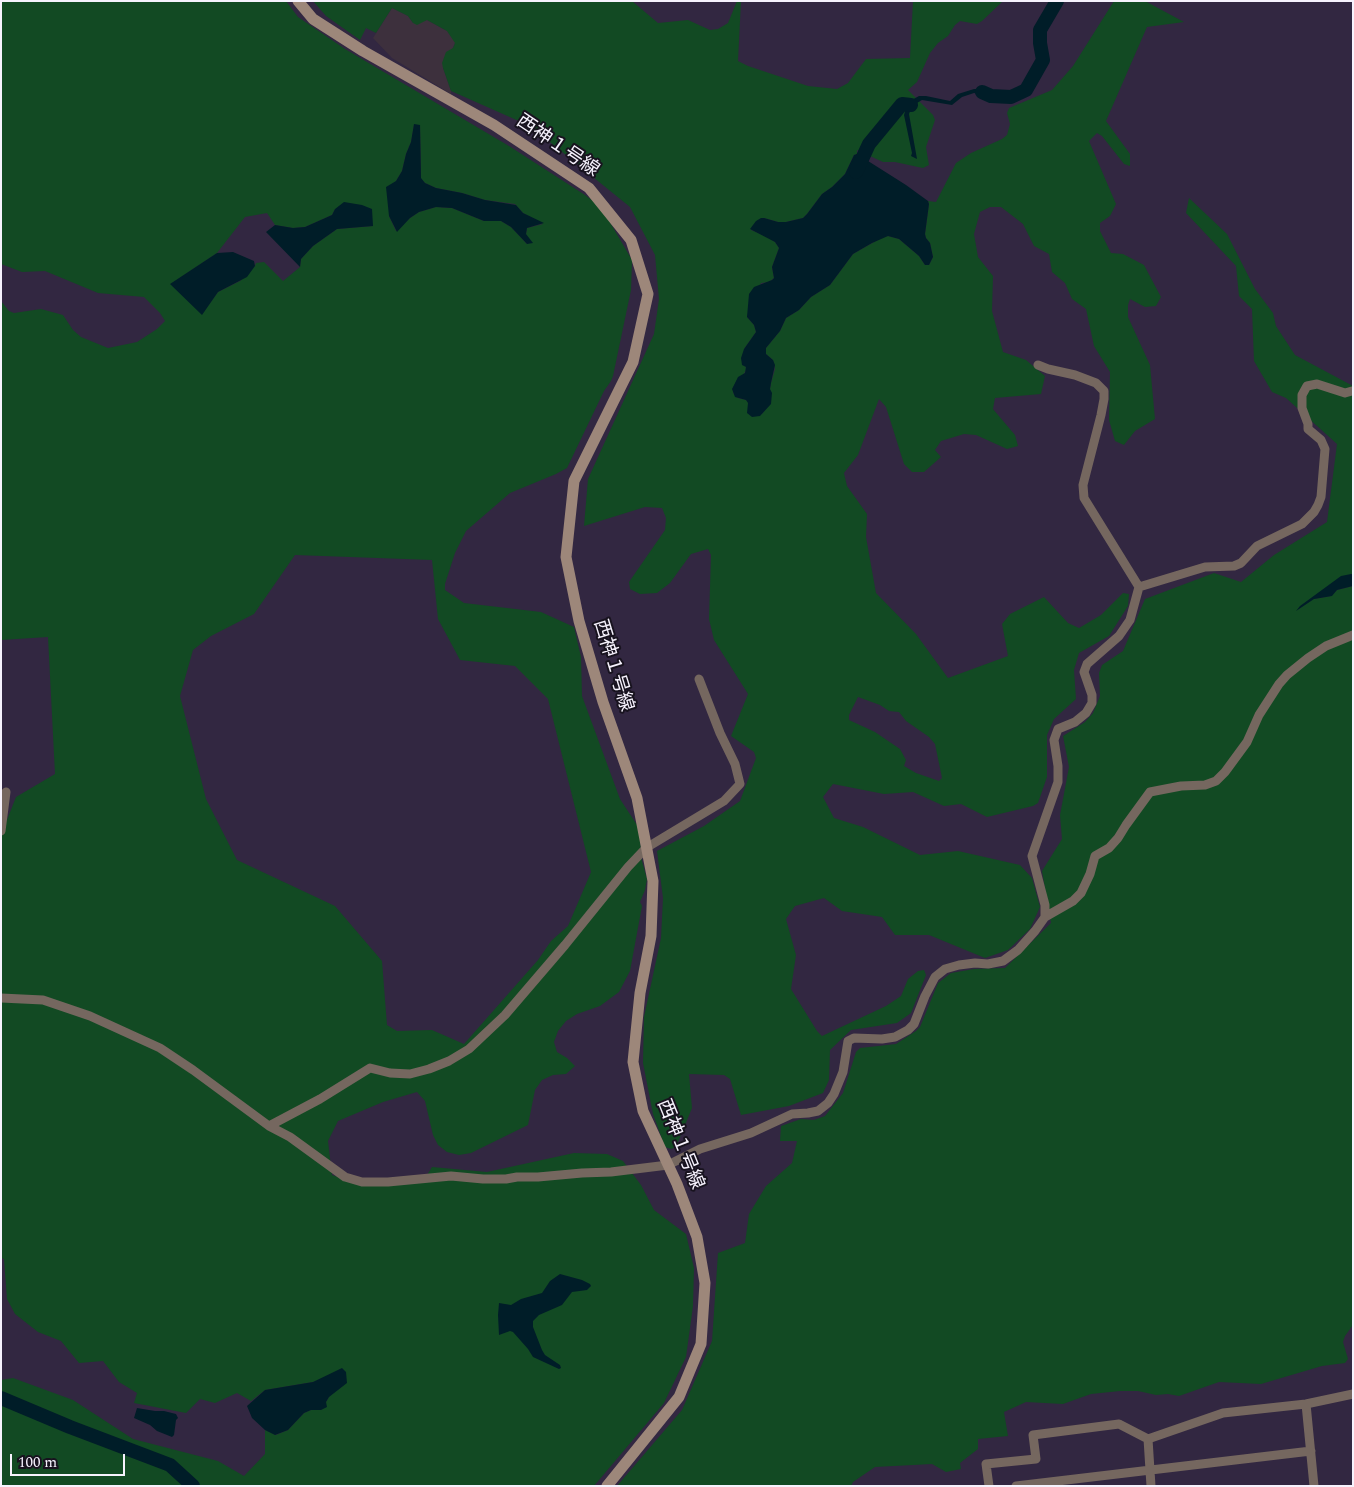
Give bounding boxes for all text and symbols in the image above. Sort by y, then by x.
street label: 西神１号線 [511,111,603,183]
street label: 西神１号線 [587,617,637,715]
street label: 西神１号線 [651,1097,707,1193]
scale bar [12,1444,128,1476]
text: 100 m [18,1451,57,1474]

